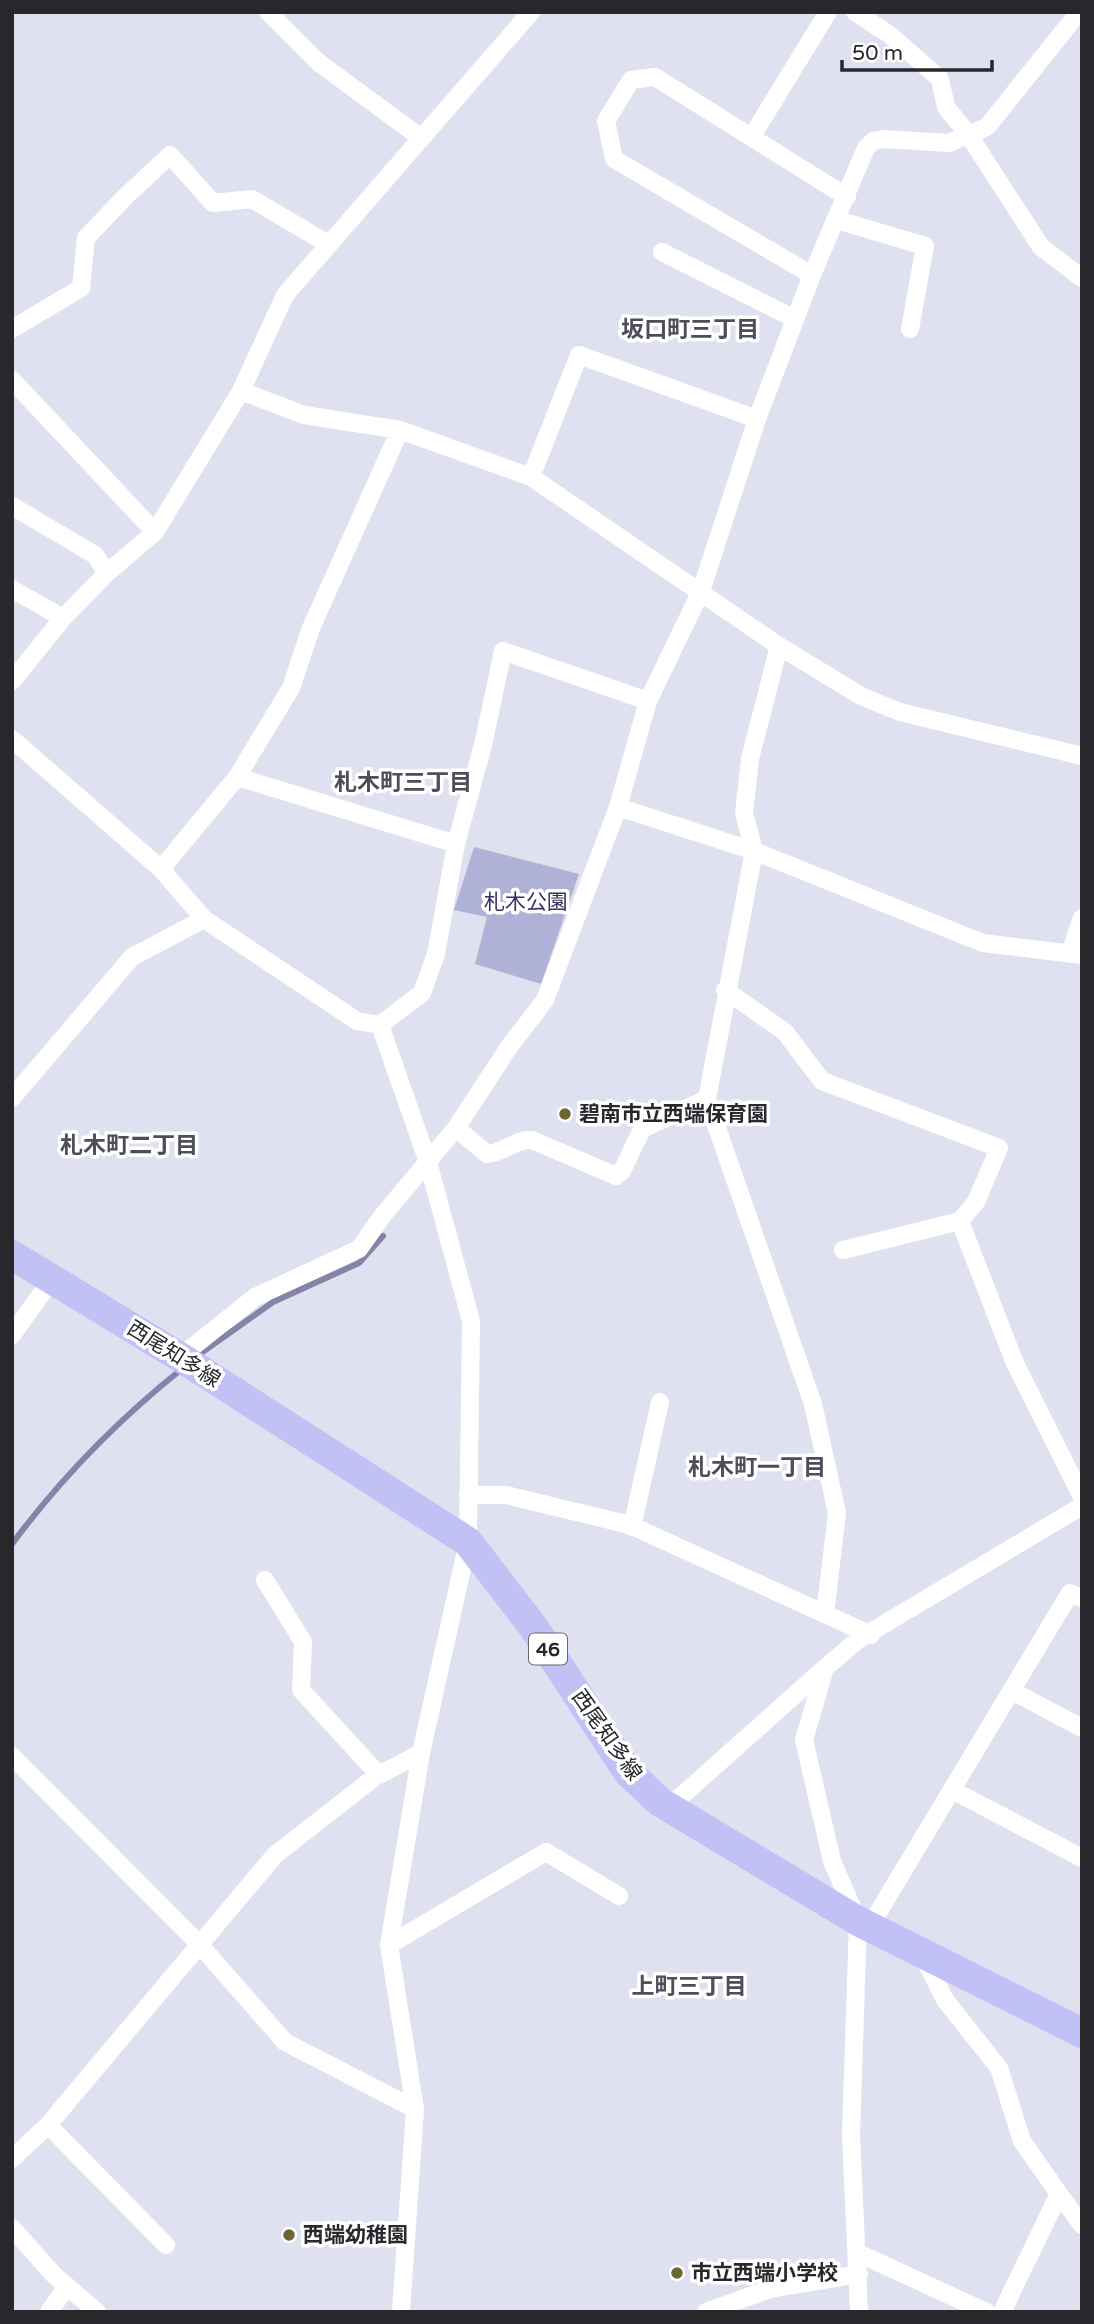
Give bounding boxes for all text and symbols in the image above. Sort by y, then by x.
scale bar [842,28,992,72]
text: 50 m [852,41,903,66]
district label: 坂口町三丁目 [621,316,759,344]
district label: 札木町三丁目 [334,769,472,797]
park label: 札木公園 [484,890,568,915]
place label: 碧南市立西端保育園 [579,1102,768,1127]
marker: 碧南市立西端保育園 [557,1106,573,1122]
district label: 札木町二丁目 [60,1132,198,1160]
street label: 西尾知多線 [123,1316,225,1393]
district label: 札木町一丁目 [688,1454,826,1482]
road number: 46 [529,1634,567,1665]
street label: 西尾知多線 [566,1685,647,1785]
district label: 上町三丁目 [632,1973,747,2001]
place label: 西端幼稚園 [303,2223,408,2248]
marker: 西端幼稚園 [281,2227,297,2243]
place label: 市立西端小学校 [691,2261,838,2286]
marker: 市立西端小学校 [669,2265,685,2281]

